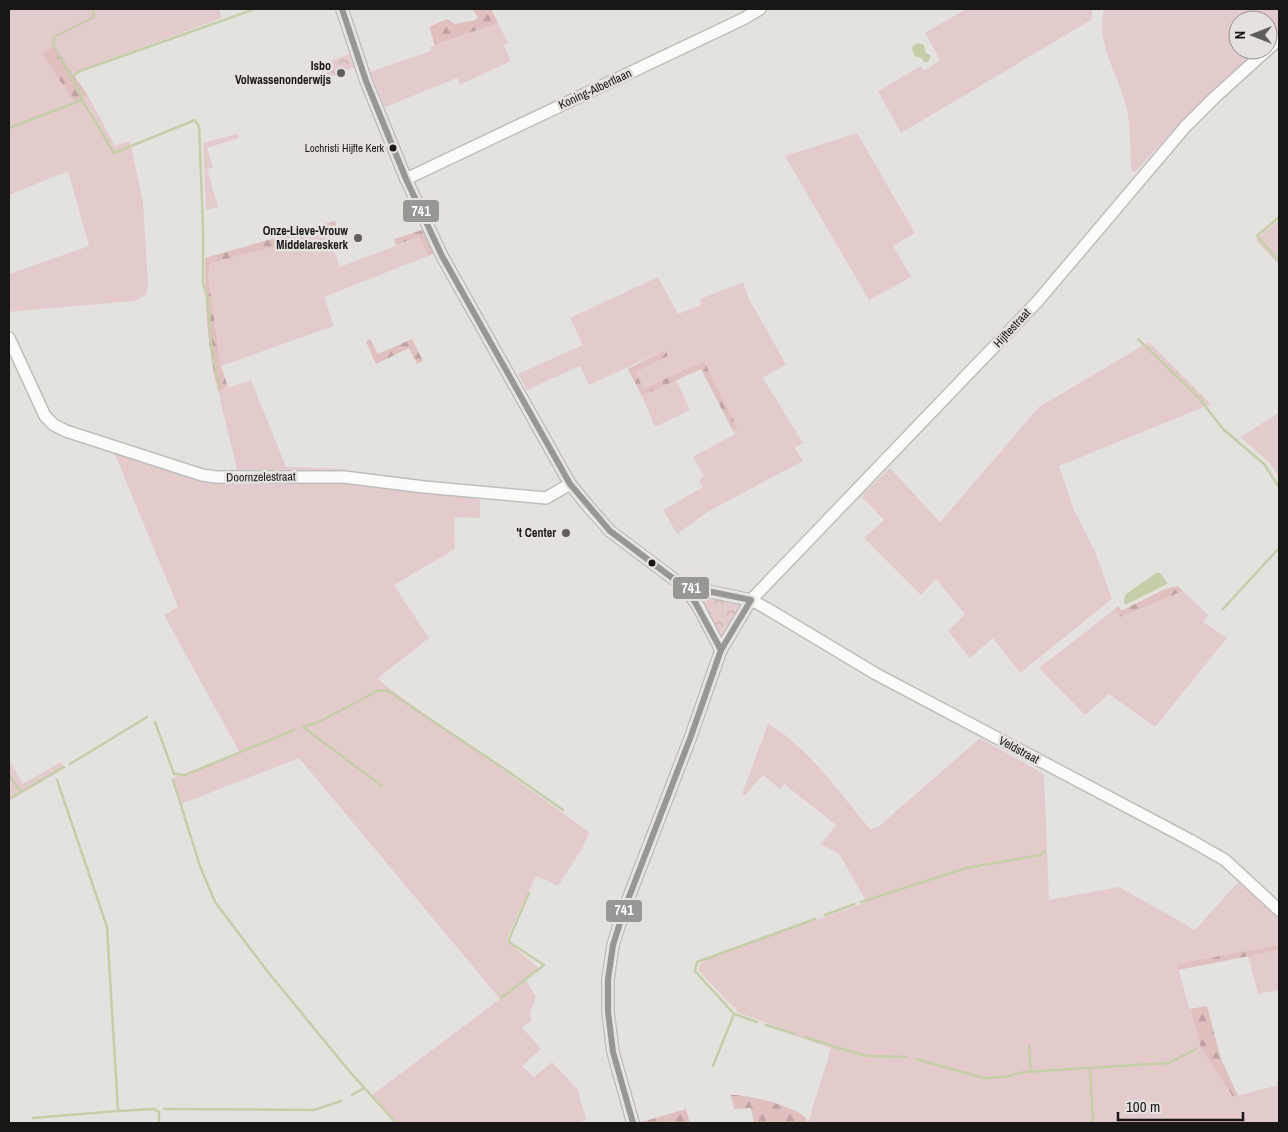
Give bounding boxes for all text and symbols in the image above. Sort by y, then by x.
north arrow [1228,10,1278,60]
text: N [1231,31,1249,39]
place label: Isbo Volwassenonderwijs [235,58,332,88]
street label: Koning-Albertlaan [556,65,634,113]
marker: Isbo Volwassenonderwijs [335,67,347,79]
place label: Lochristi Hijfte Kerk [305,141,384,155]
marker: Lochristi Hijfte Kerk [388,143,398,153]
line badge: 741 [402,199,440,223]
text: 741 [411,202,431,220]
place label: Onze-Lieve-Vrouw Middelareskerk [263,223,349,253]
marker: Onze-Lieve-Vrouw Middelareskerk [352,232,364,244]
street label: Hijftestraat [990,305,1034,351]
street label: Doornzelestraat [226,468,296,486]
place label: 't Center [516,525,556,541]
marker: 't Center [560,527,572,539]
unlabelled marker [647,558,657,568]
line badge: 741 [672,576,710,600]
text: 741 [681,579,701,597]
street label: Veldstraat [996,733,1042,767]
line badge: 741 [605,899,643,923]
text: 741 [614,901,634,919]
scale bar [1118,1090,1243,1122]
text: 100 m [1126,1096,1160,1117]

